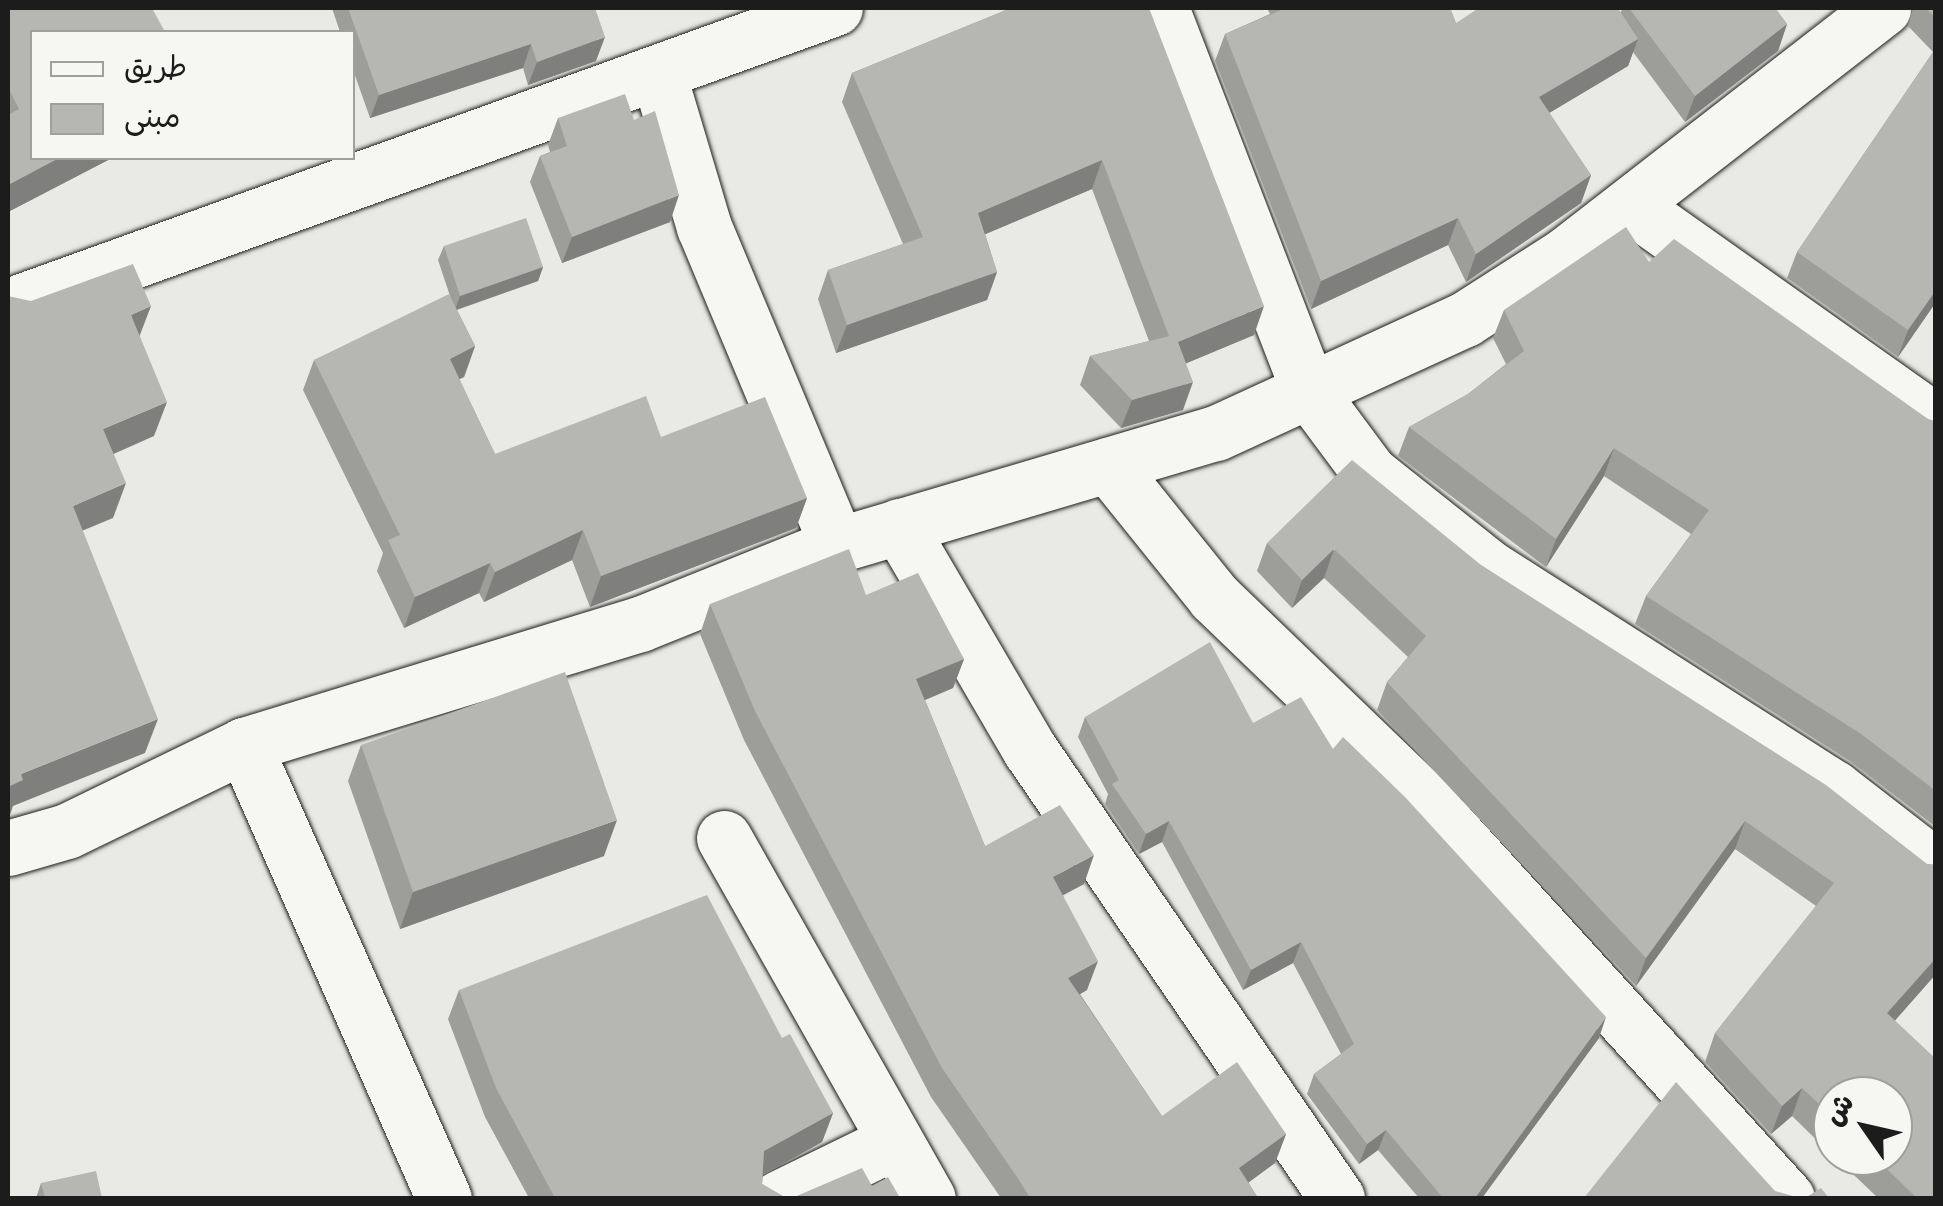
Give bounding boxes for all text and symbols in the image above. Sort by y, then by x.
legend [30,30,355,160]
text: طريق [124,49,187,86]
text: مبنى [124,99,180,136]
north arrow [1813,1076,1913,1176]
text: ش [1816,1088,1862,1133]

